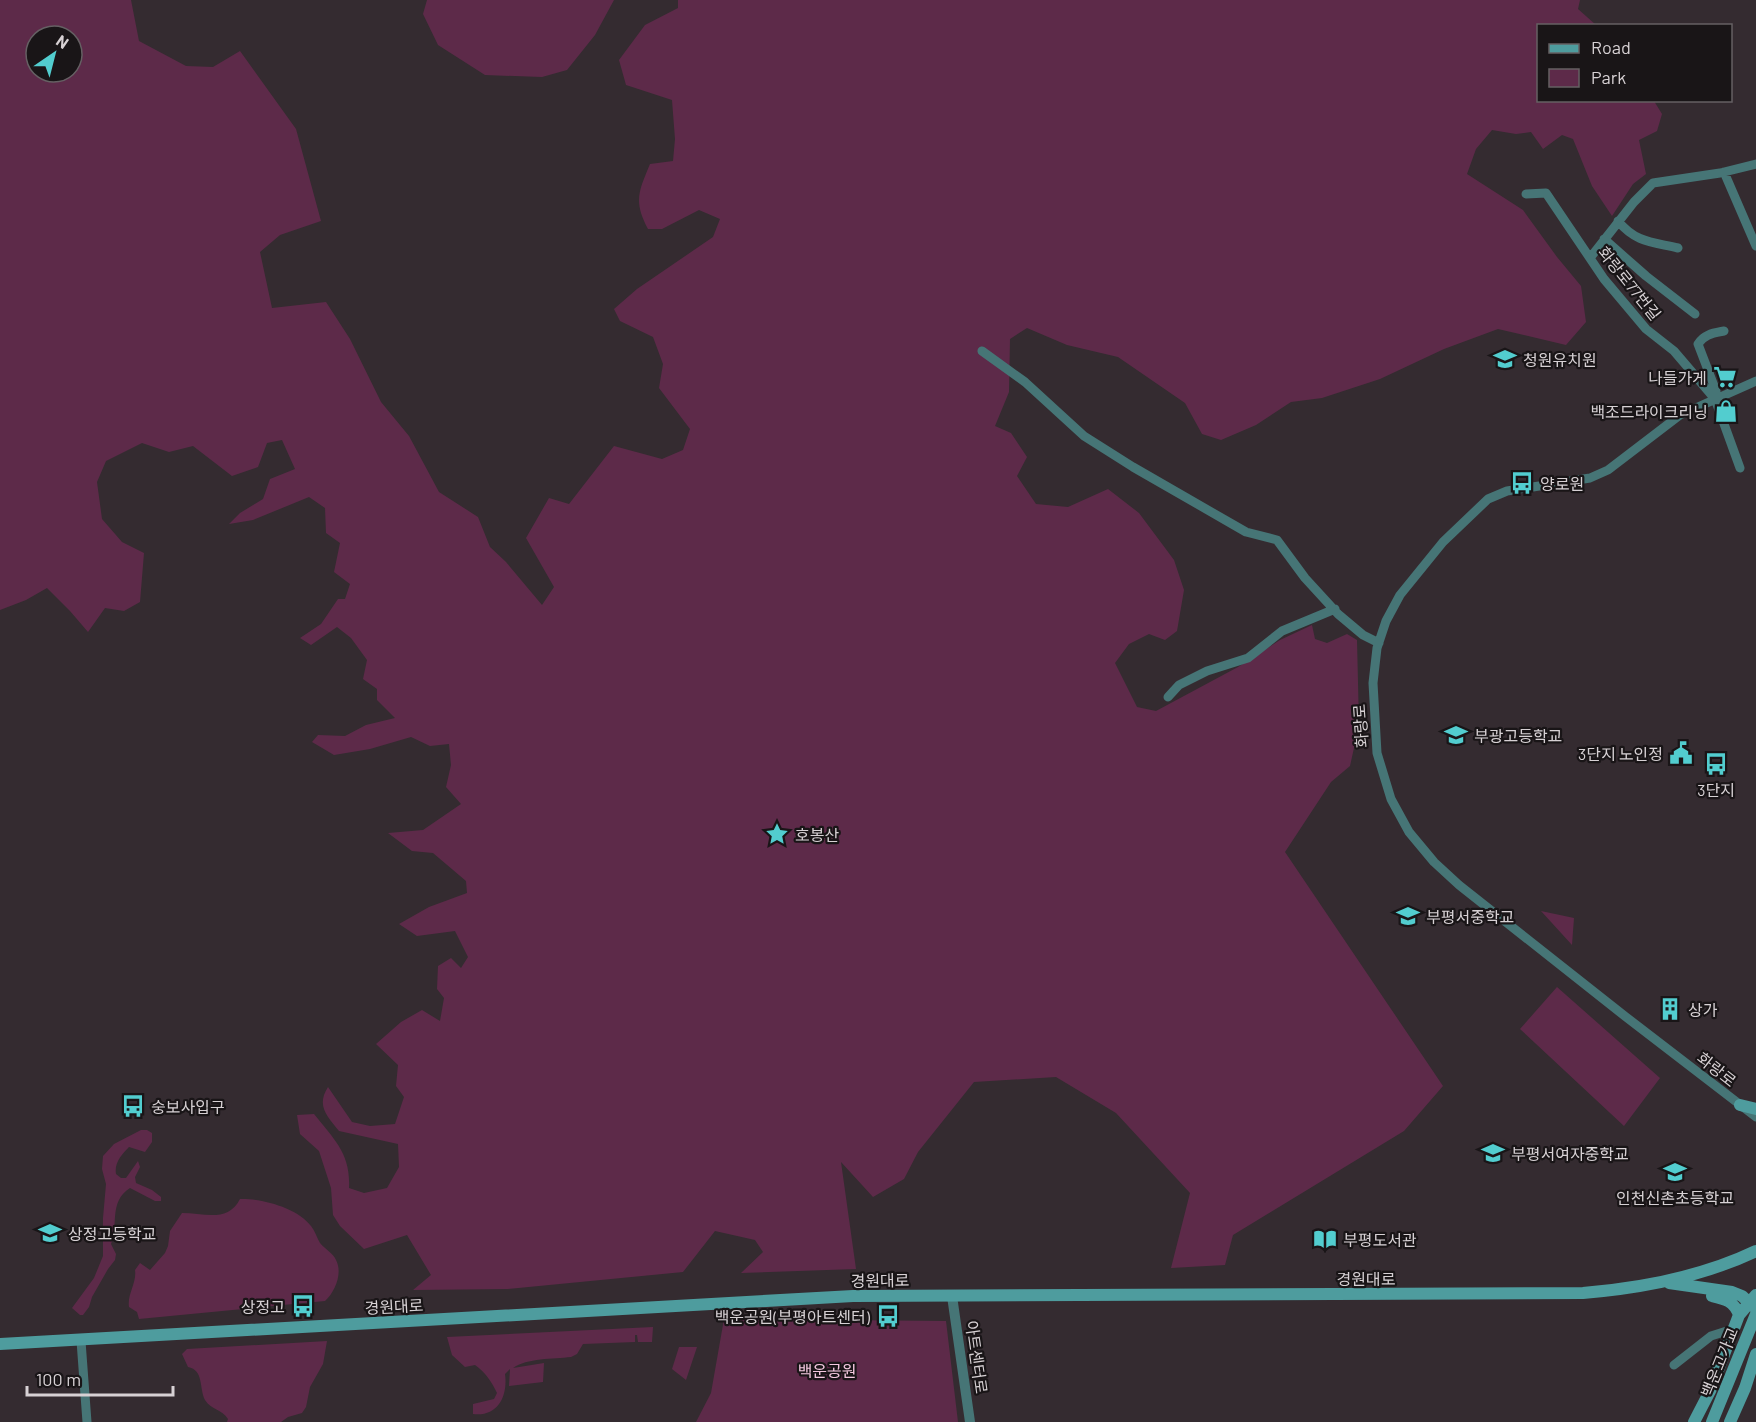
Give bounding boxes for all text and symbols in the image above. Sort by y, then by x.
north arrow [24,24,84,84]
legend [1537,24,1732,102]
text: N [53,30,73,52]
text: Road [1591,36,1631,58]
text: Park [1591,66,1626,88]
street label: 화랑로77번길 [1595,243,1665,323]
school or university icon: 청원유치원 [1492,346,1518,372]
place label: 청원유치원 [1523,350,1597,369]
supermarket icon: 나들가게 [1712,364,1738,390]
place label: 나들가게 [1648,368,1707,387]
shop icon: 백조드라이크리닝 [1713,398,1739,424]
place label: 백조드라이크리닝 [1590,402,1708,421]
bus stop icon: 양로원 [1509,470,1535,496]
place label: 양로원 [1540,474,1584,493]
street label: 화랑로 [1349,703,1371,749]
school or university icon: 부광고등학교 [1443,722,1469,748]
place label: 부광고등학교 [1474,726,1562,745]
public building icon: 3단지 노인정 [1668,740,1694,766]
place label: 3단지 노인정 [1578,744,1663,763]
bus stop icon: 3단지 [1703,751,1729,777]
place label: 3단지 [1697,780,1735,799]
place icon: 호봉산 [764,821,790,847]
place label: 호봉산 [795,825,839,844]
school or university icon: 부평서중학교 [1395,903,1421,929]
place label: 부평서중학교 [1426,907,1514,926]
building icon: 상가 [1657,996,1683,1022]
place label: 상가 [1688,1000,1718,1019]
street label: 화랑로 [1694,1048,1740,1090]
bus stop icon: 숭보사입구 [120,1093,146,1119]
place label: 숭보사입구 [151,1097,225,1116]
school or university icon: 부평서여자중학교 [1480,1140,1506,1166]
place label: 부평서여자중학교 [1511,1144,1629,1163]
school or university icon: 인천신촌초등학교 [1662,1159,1688,1185]
place label: 인천신촌초등학교 [1616,1188,1734,1207]
school or university icon: 상정고등학교 [37,1220,63,1246]
place label: 상정고등학교 [68,1224,156,1243]
library icon: 부평도서관 [1312,1226,1338,1252]
place label: 부평도서관 [1343,1230,1417,1249]
street label: 경원대로 [1337,1269,1396,1288]
street label: 경원대로 [850,1270,910,1290]
bus stop icon: 상정고 [290,1293,316,1319]
street label: 경원대로 [364,1295,424,1317]
place label: 상정고 [241,1297,285,1316]
bus stop icon: 백운공원(부평아트센터) [875,1303,901,1329]
place label: 백운공원(부평아트센터) [714,1307,871,1326]
street label: 아트센터로 [962,1319,992,1395]
street label: 백운고가교 [1696,1324,1742,1400]
scale bar [27,1359,172,1397]
park label: 백운공원 [798,1361,856,1380]
text: 100 m [36,1368,81,1390]

